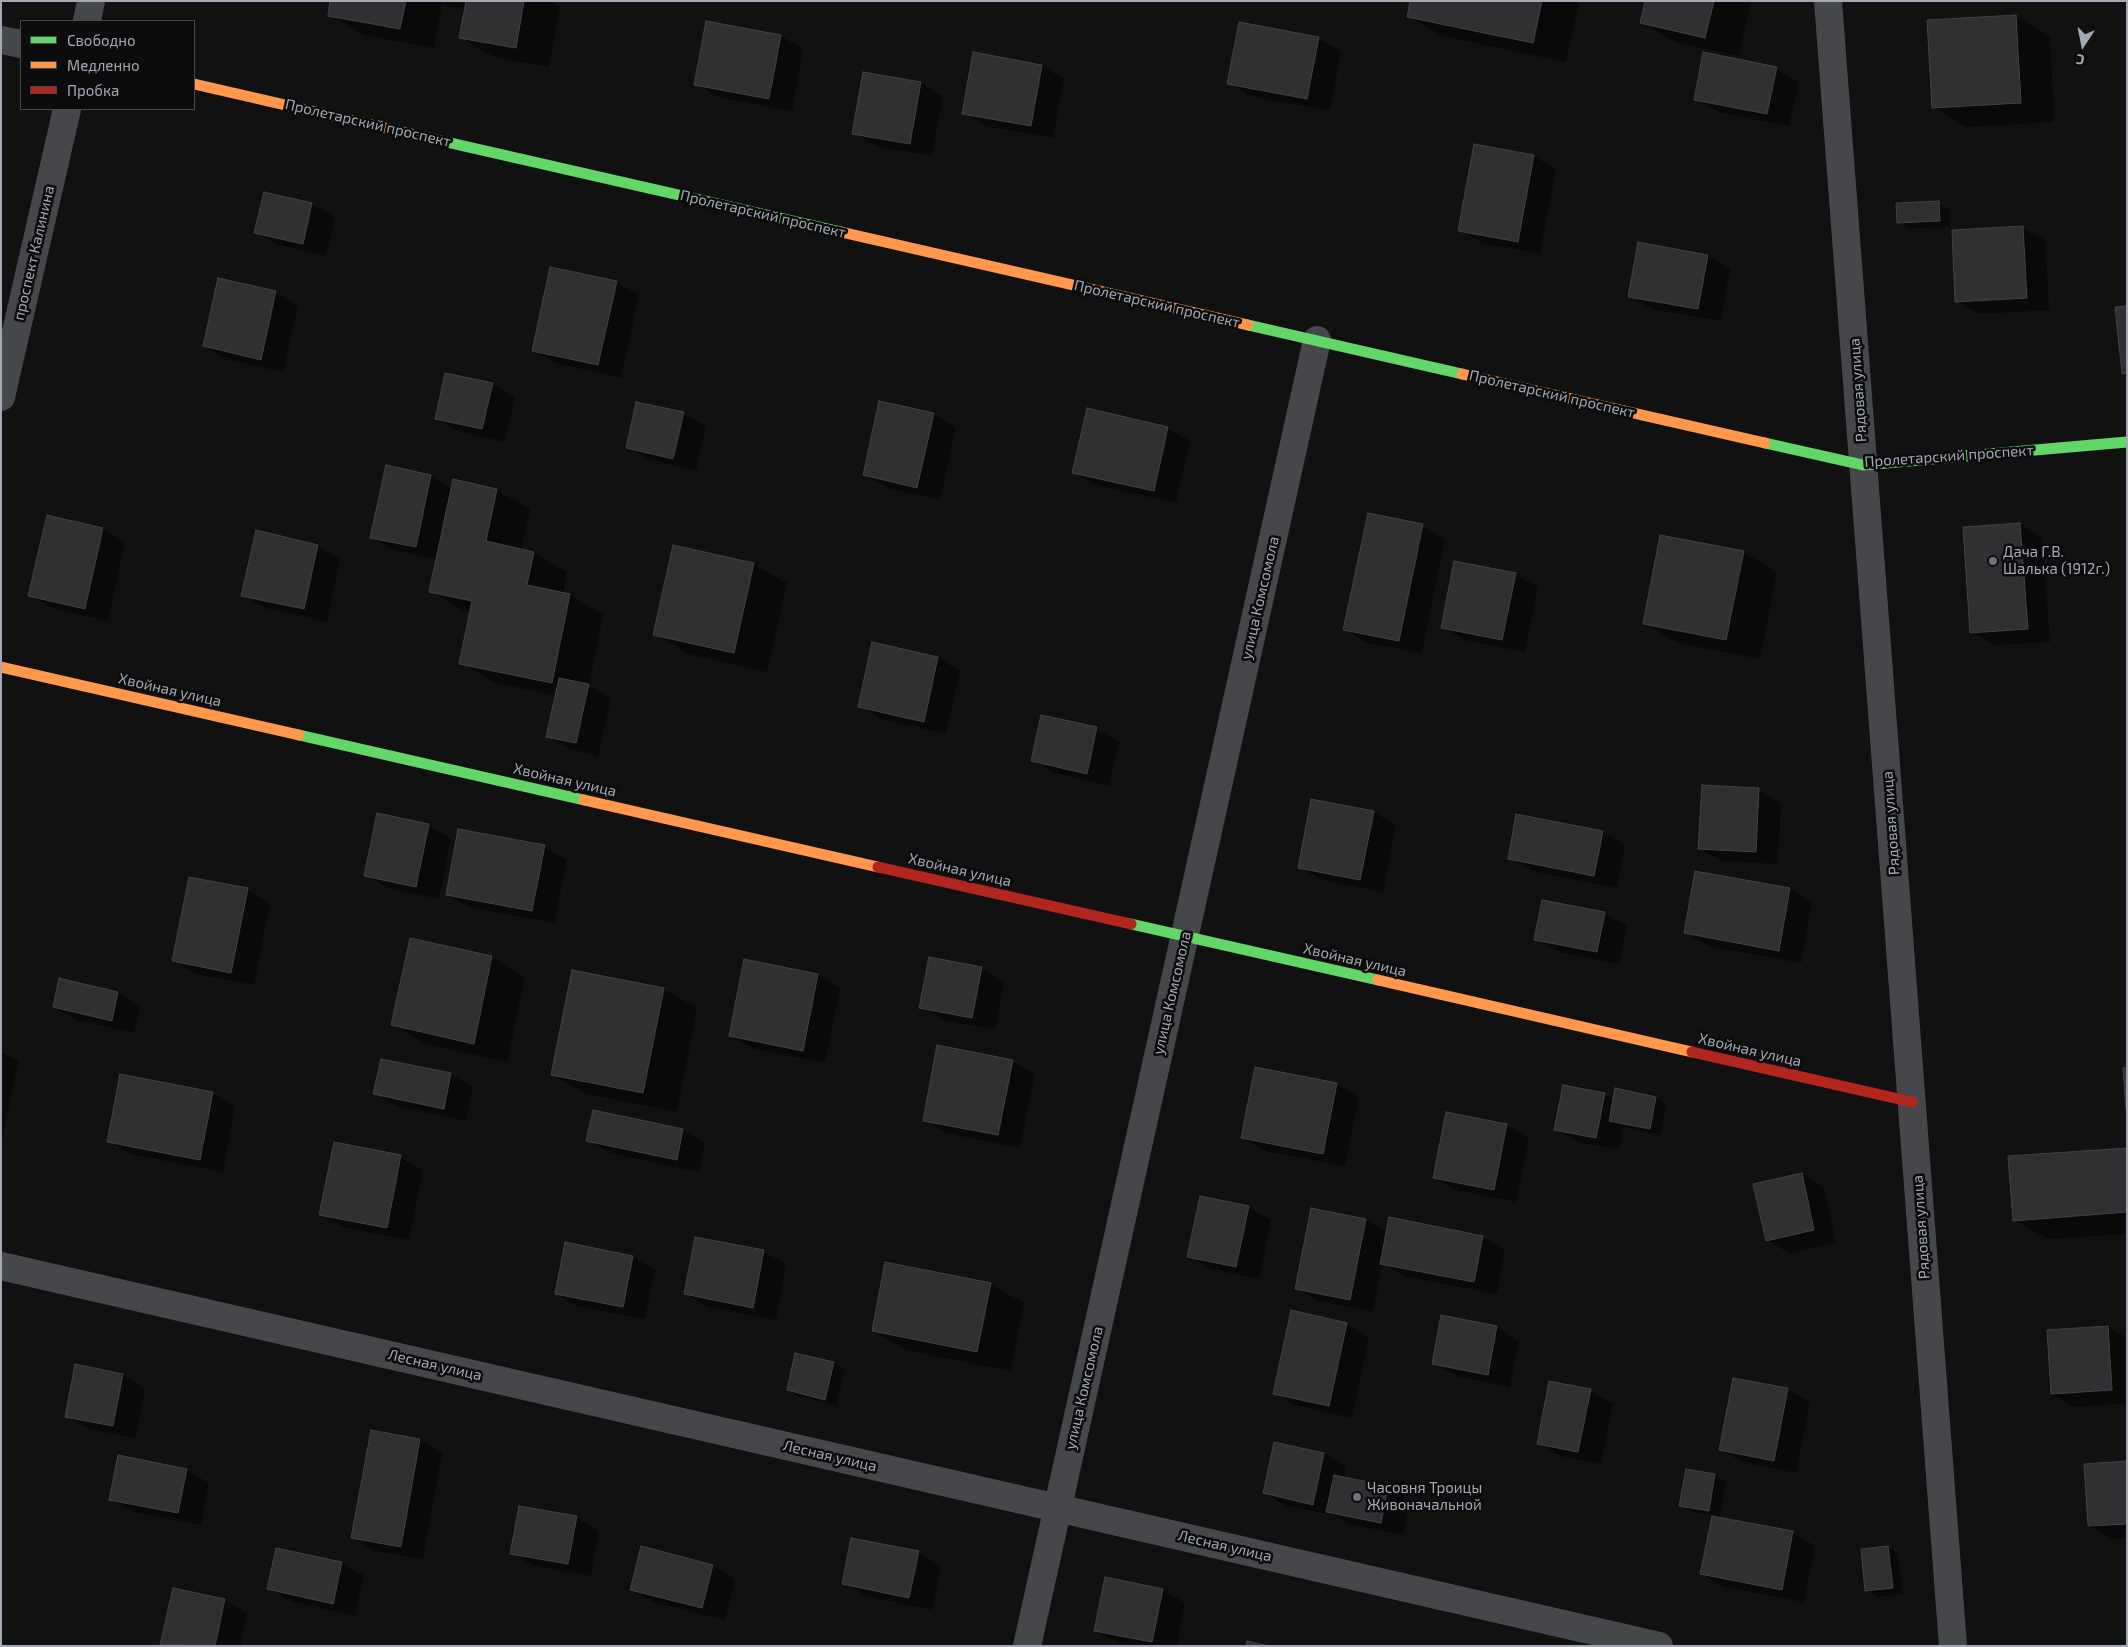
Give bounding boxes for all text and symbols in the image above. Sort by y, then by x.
legend [20,20,195,110]
north arrow [2058,20,2108,70]
text: Свободно [67,31,136,49]
text: С [2074,51,2086,69]
text: Медленно [67,56,140,74]
text: Пробка [67,81,119,99]
street label: Пролетарский проспект [283,95,453,151]
street label: проспект Калинина [10,184,58,322]
street label: Пролетарский проспект [678,186,848,242]
street label: Пролетарский проспект [1072,276,1242,332]
street label: Рядовая улица [1845,337,1871,443]
street label: Пролетарский проспект [1467,366,1637,422]
street label: Пролетарский проспект [1864,441,2034,471]
street label: улица Комсомола [1237,535,1283,661]
place label: Дача Г.В. Шалька (1912г.) [2003,543,2110,578]
marker: Дача Г.В. Шалька (1912г.) [1987,555,1999,567]
street label: Хвойная улица [117,669,223,711]
street label: Хвойная улица [512,759,618,801]
street label: Рядовая улица [1878,770,1904,876]
street label: Хвойная улица [907,849,1013,891]
street label: улица Комсомола [1149,930,1195,1056]
street label: Хвойная улица [1302,939,1408,981]
street label: Хвойная улица [1697,1029,1803,1071]
street label: Рядовая улица [1908,1174,1934,1280]
street label: улица Комсомола [1061,1325,1107,1451]
street label: Лесная улица [386,1345,484,1385]
street label: Лесная улица [781,1436,879,1476]
place label: Часовня Троицы Живоначальной [1367,1479,1482,1514]
marker: Часовня Троицы Живоначальной [1351,1491,1363,1503]
street label: Лесная улица [1176,1526,1274,1566]

